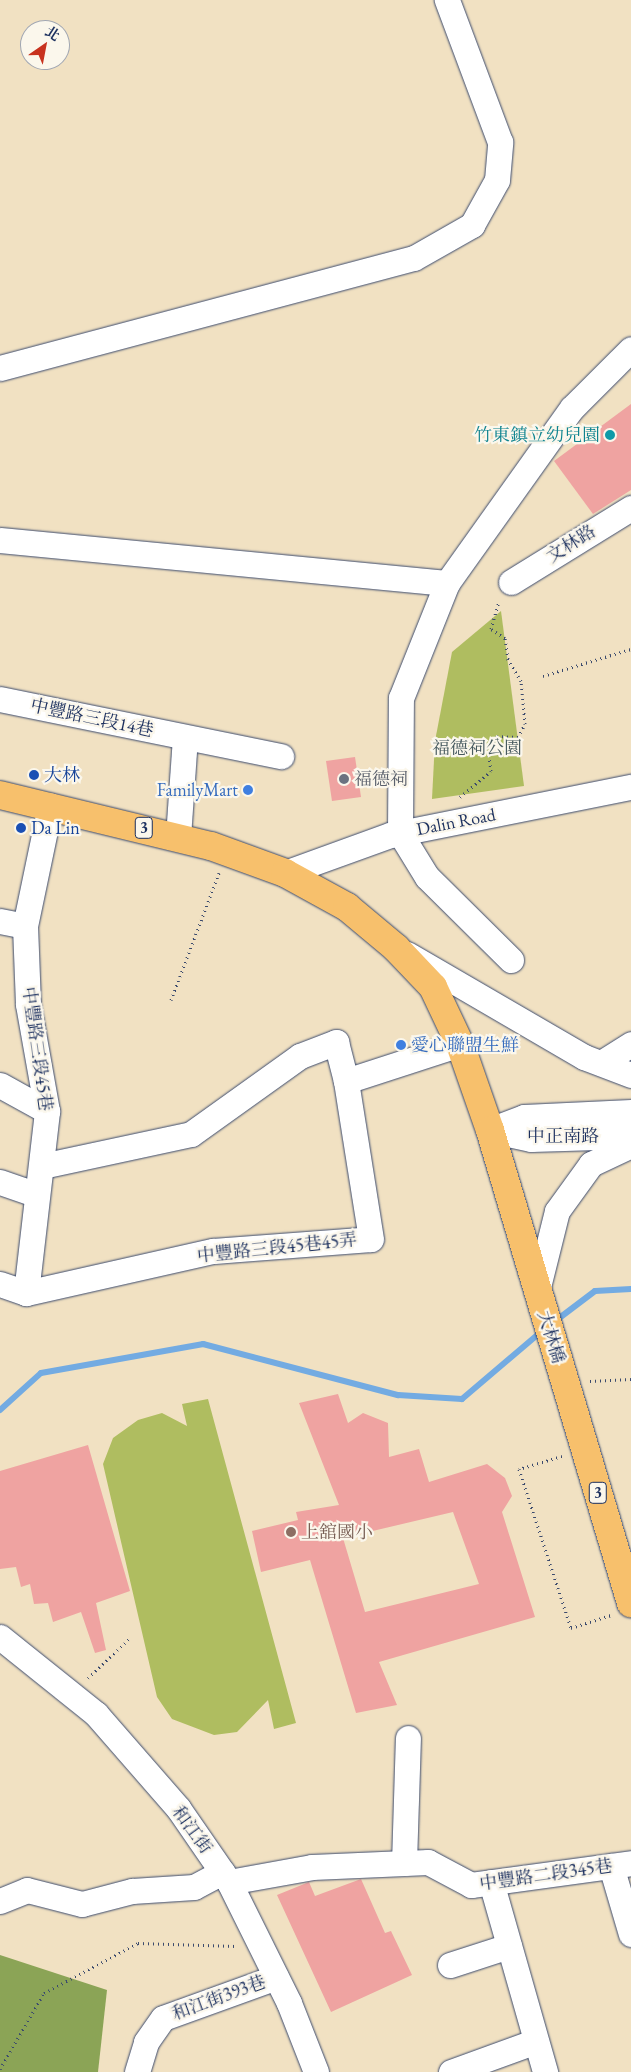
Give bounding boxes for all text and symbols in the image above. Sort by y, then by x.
north arrow [20,20,70,70]
text: 北 [42,22,63,45]
place label: 竹東鎮立幼兒園 [474,424,600,446]
marker: 竹東鎮立幼兒園 [604,429,616,441]
street label: 文林路 [542,521,600,567]
street label: 中豐路三段14巷 [28,694,156,742]
park label: 福德祠公園 [432,737,522,759]
place label: 大林 [44,764,80,786]
place label: 福德祠 [354,768,408,790]
marker: 大林 [28,769,40,781]
marker: 福德祠 [338,773,350,785]
place label: FamilyMart [157,779,238,801]
marker: FamilyMart [242,784,254,796]
street label: Dalin Road [415,804,497,840]
road number: 3 [134,814,154,841]
place label: Da Lin [31,817,80,839]
marker: Da Lin [15,822,27,834]
street label: 中豐路三段45巷 [18,985,56,1113]
place label: 愛心聯盟生鮮 [411,1034,519,1056]
marker: 愛心聯盟生鮮 [395,1039,407,1051]
street label: 中正南路 [527,1125,599,1147]
street label: 中豐路三段45巷45弄 [196,1229,358,1267]
street label: 大林橋 [533,1308,569,1366]
road number: 3 [588,1480,608,1506]
place label: 上舘國小 [301,1521,373,1543]
marker: 上舘國小 [285,1526,297,1538]
street label: 和江街 [167,1802,217,1858]
street label: 中豐路二段345巷 [478,1855,614,1895]
street label: 和江街393巷 [169,1971,269,2025]

